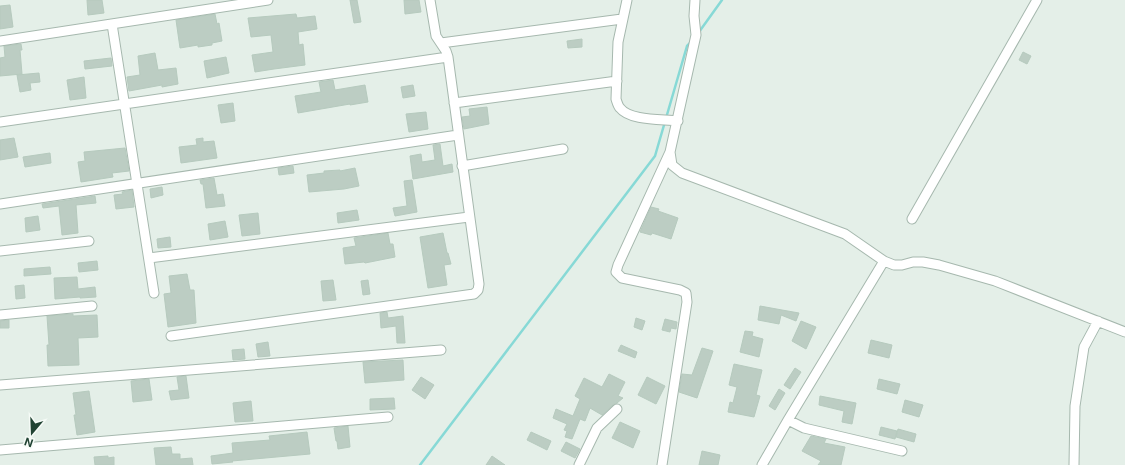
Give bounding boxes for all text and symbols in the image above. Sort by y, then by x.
north arrow [12,413,52,453]
text: N [22,434,35,450]

